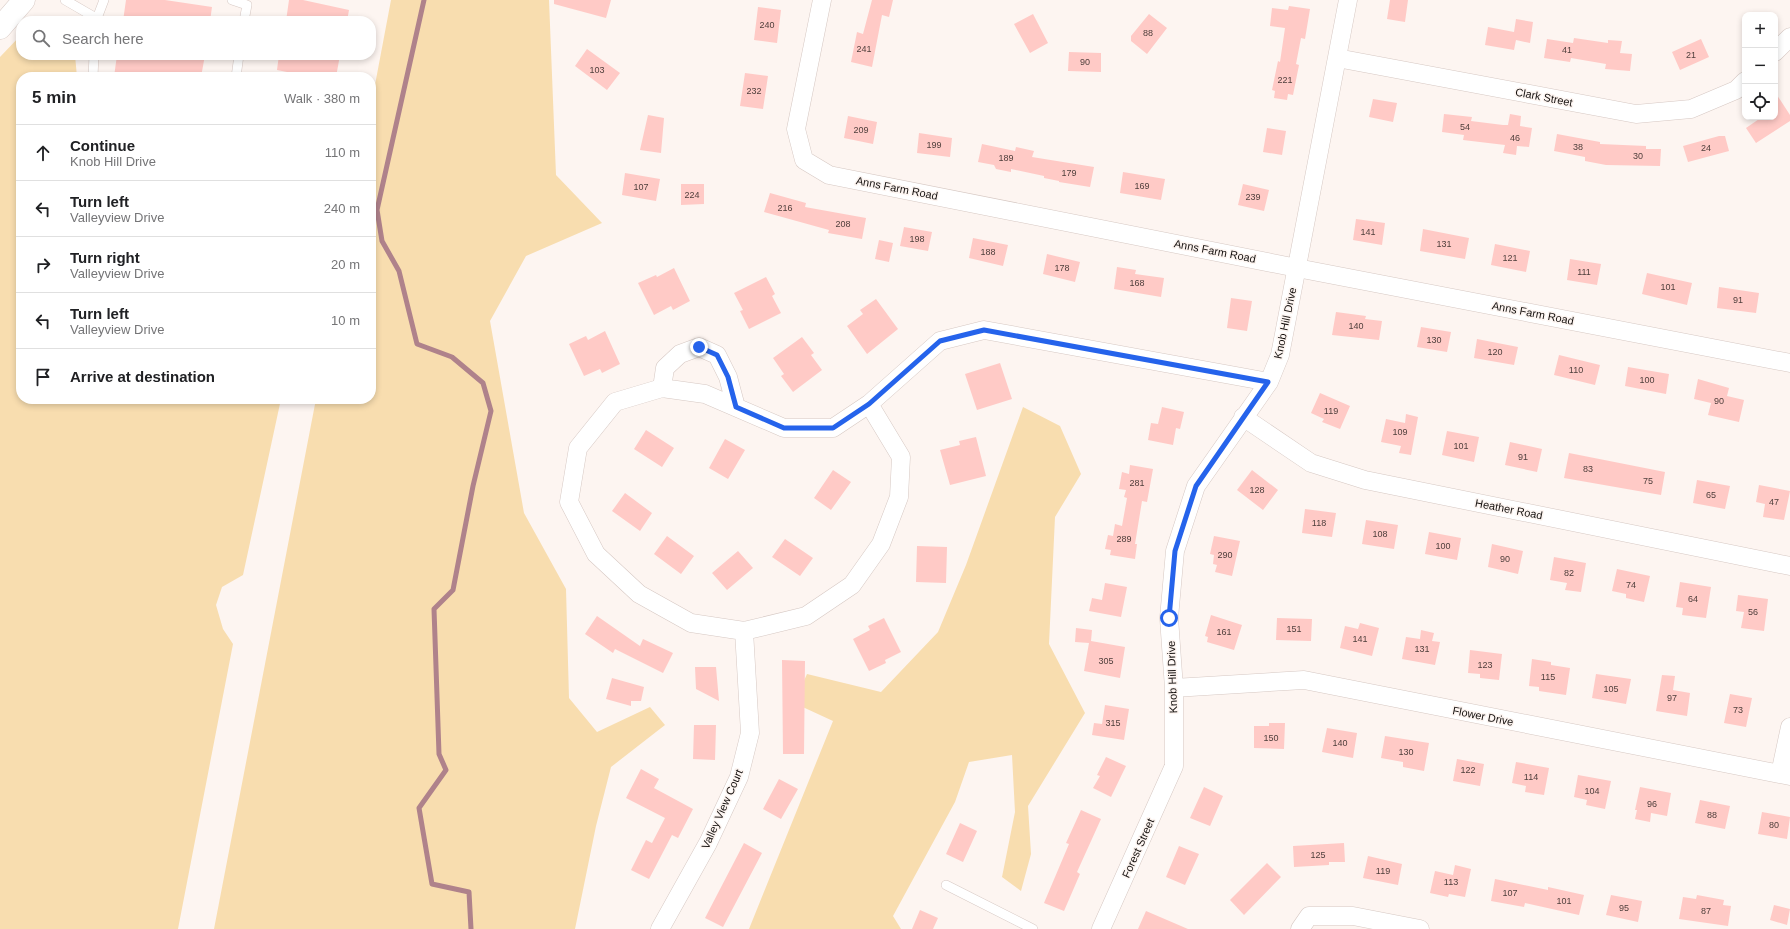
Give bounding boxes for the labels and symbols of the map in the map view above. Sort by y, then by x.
house number: 240 [759,20,775,30]
house number: 88 [1143,28,1153,38]
house number: 241 [856,44,872,54]
house number: 41 [1562,45,1572,55]
house number: 21 [1686,50,1696,60]
house number: 90 [1080,57,1090,67]
house number: 103 [589,65,605,75]
house number: 221 [1277,75,1293,85]
house number: 232 [746,86,762,96]
street label: Clark Street [1514,86,1574,108]
house number: 54 [1460,122,1470,132]
house number: 209 [853,125,869,135]
house number: 46 [1510,133,1520,143]
house number: 199 [926,140,942,150]
house number: 38 [1573,142,1583,152]
house number: 24 [1701,143,1711,153]
house number: 30 [1633,151,1643,161]
house number: 189 [998,153,1014,163]
house number: 179 [1061,168,1077,178]
street label: Anns Farm Road [855,174,939,202]
house number: 169 [1134,181,1150,191]
house number: 107 [633,182,649,192]
house number: 224 [684,190,700,200]
house number: 239 [1245,192,1261,202]
house number: 216 [777,203,793,213]
house number: 208 [835,219,851,229]
house number: 141 [1360,227,1376,237]
house number: 198 [909,234,925,244]
street label: Anns Farm Road [1173,237,1257,265]
house number: 131 [1436,239,1452,249]
house number: 188 [980,247,996,257]
house number: 121 [1502,253,1518,263]
house number: 178 [1054,263,1070,273]
house number: 111 [1577,267,1591,277]
house number: 168 [1129,278,1145,288]
house number: 101 [1660,282,1676,292]
street label: Knob Hill Drive [1272,286,1298,360]
house number: 91 [1733,295,1743,305]
street label: Anns Farm Road [1491,299,1575,327]
house number: 140 [1348,321,1364,331]
house number: 130 [1426,335,1442,345]
route end [690,338,708,356]
house number: 120 [1487,347,1503,357]
house number: 110 [1569,365,1583,375]
house number: 100 [1639,375,1655,385]
house number: 90 [1714,396,1724,406]
house number: 119 [1324,406,1338,416]
house number: 109 [1392,427,1408,437]
house number: 101 [1453,441,1469,451]
house number: 91 [1518,452,1528,462]
house number: 83 [1583,464,1593,474]
house number: 75 [1643,476,1653,486]
house number: 281 [1129,478,1145,488]
house number: 128 [1249,485,1265,495]
house number: 65 [1706,490,1716,500]
street label: Heather Road [1474,497,1544,521]
house number: 47 [1769,497,1779,507]
house number: 118 [1312,518,1326,528]
house number: 108 [1372,529,1388,539]
house number: 289 [1116,534,1132,544]
house number: 100 [1435,541,1451,551]
house number: 290 [1217,550,1233,560]
house number: 90 [1500,554,1510,564]
house number: 82 [1564,568,1574,578]
house number: 74 [1626,580,1636,590]
house number: 64 [1688,594,1698,604]
house number: 56 [1748,607,1758,617]
route start [1160,609,1178,627]
house number: 151 [1286,624,1302,634]
house number: 161 [1216,627,1232,637]
house number: 141 [1352,634,1368,644]
street label: Knob Hill Drive [1165,640,1179,714]
house number: 131 [1414,644,1430,654]
house number: 305 [1098,656,1114,666]
house number: 123 [1477,660,1493,670]
house number: 115 [1541,672,1555,682]
house number: 105 [1603,684,1619,694]
house number: 97 [1667,693,1677,703]
street label: Flower Drive [1452,704,1514,728]
house number: 73 [1733,705,1743,715]
house number: 315 [1105,718,1121,728]
house number: 150 [1263,733,1279,743]
house number: 140 [1332,738,1348,748]
house number: 130 [1398,747,1414,757]
house number: 122 [1460,765,1476,775]
street label: Valley View Court [699,767,745,851]
house number: 114 [1524,772,1538,782]
house number: 104 [1584,786,1600,796]
house number: 96 [1647,799,1657,809]
house number: 88 [1707,810,1717,820]
street label: Forest Street [1120,817,1156,879]
house number: 80 [1769,820,1779,830]
house number: 125 [1310,850,1326,860]
house number: 119 [1376,866,1390,876]
house number: 113 [1444,877,1458,887]
house number: 107 [1502,888,1518,898]
house number: 101 [1556,896,1572,906]
house number: 95 [1619,903,1629,913]
house number: 87 [1701,906,1711,916]

